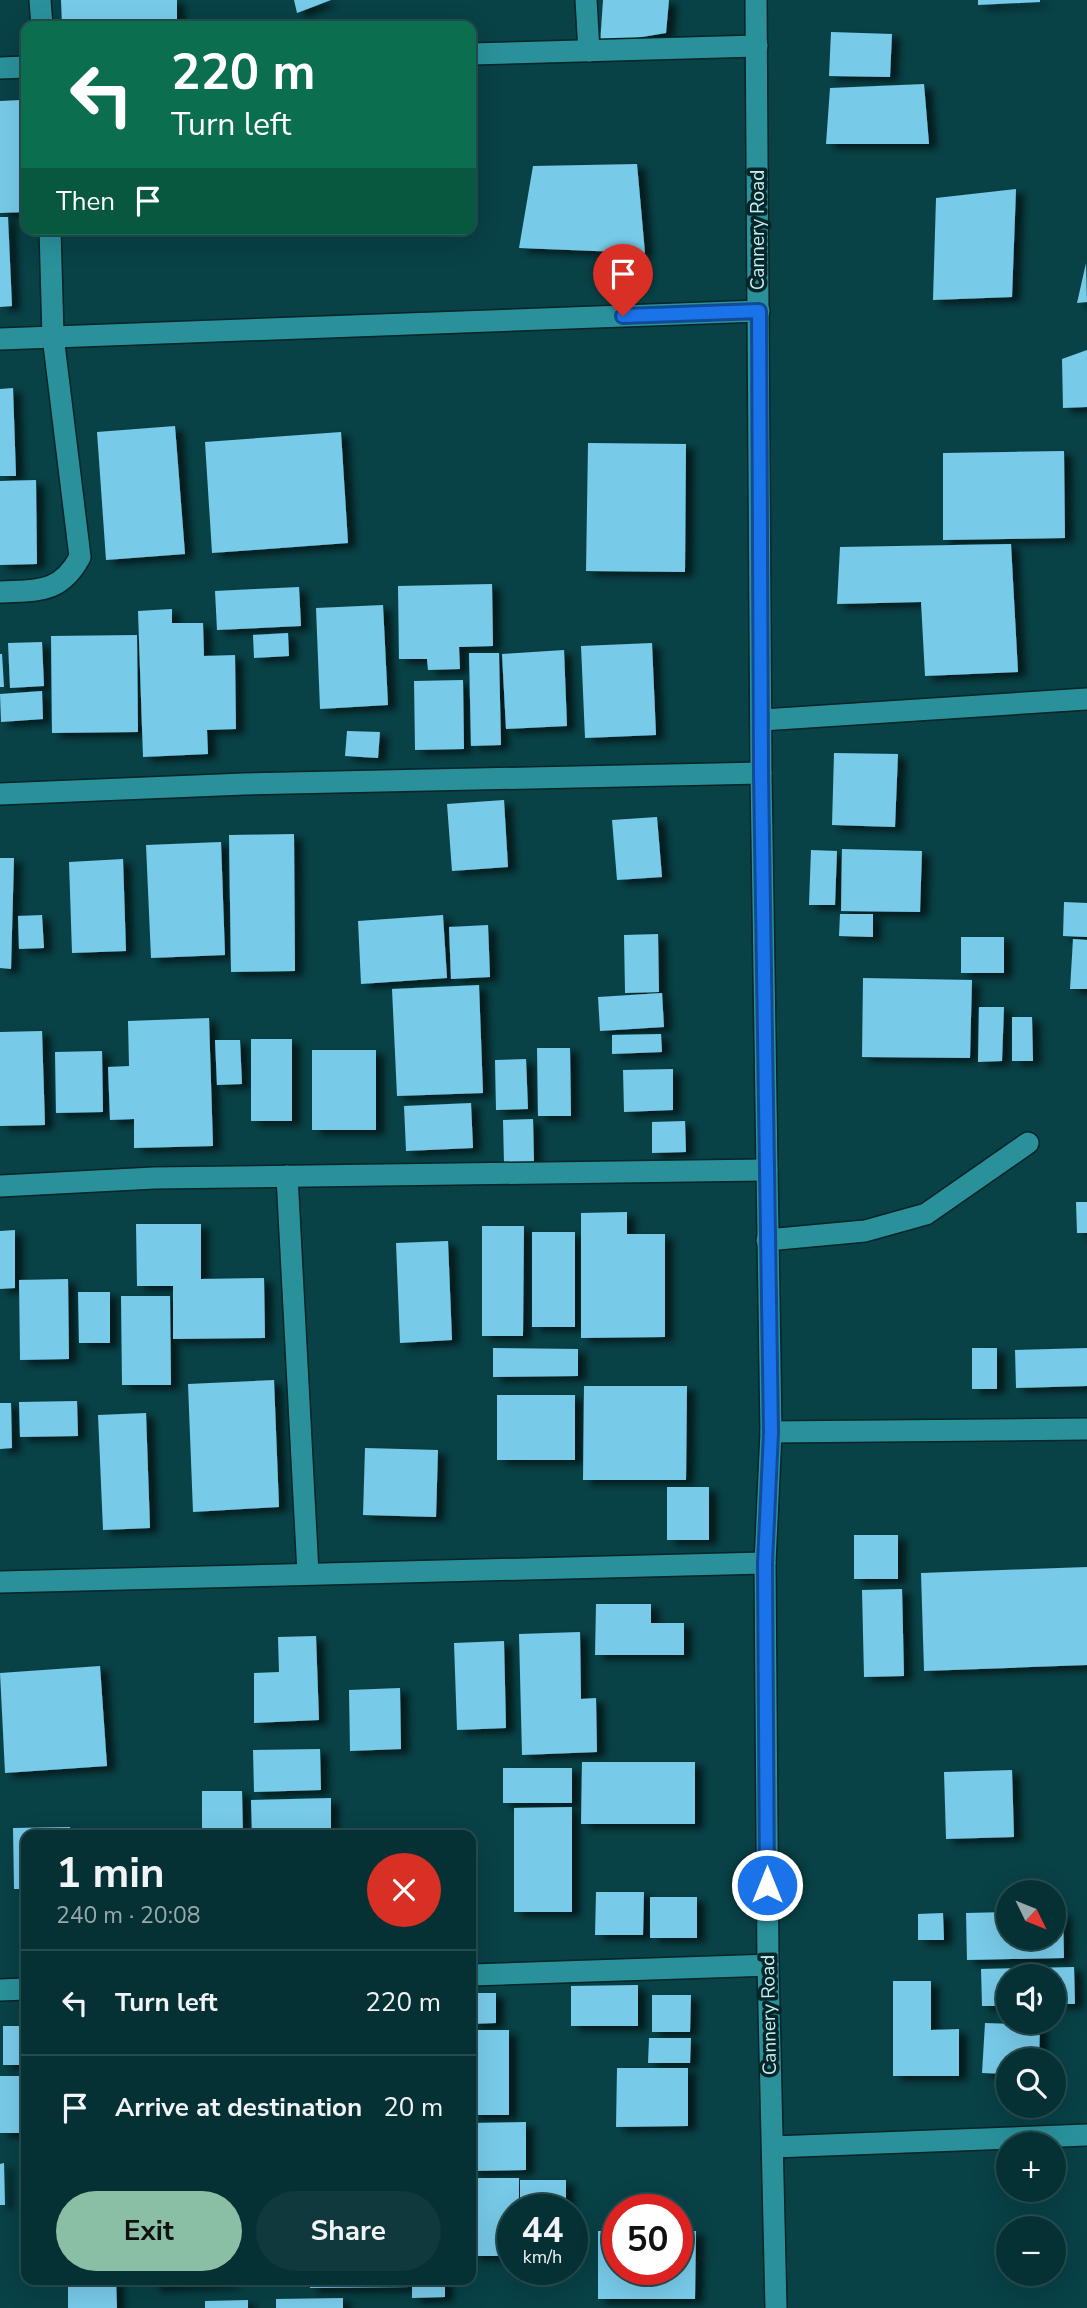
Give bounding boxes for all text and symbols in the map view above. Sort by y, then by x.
text: 220 m [171,39,315,106]
icon: left [56,49,147,140]
text: Turn left [171,103,291,146]
street label: Cannery Road [745,170,771,290]
icon: arrive [129,182,167,220]
text: Then [56,184,115,219]
pin [593,244,653,316]
icon: arrive [604,255,642,293]
text: 1 min [56,1845,165,1902]
position arrow [730,1848,804,1922]
button: close [367,1853,441,1927]
north arrow [996,1880,1066,1950]
map controls [996,1880,1066,2286]
text: 240 m · 20:08 [56,1900,201,1931]
street label: Cannery Road [755,1955,783,2075]
button: sound [996,1964,1066,2034]
icon: left [56,1984,94,2022]
text: Turn left [115,1985,218,2020]
text: 220 m [365,1985,441,2020]
button: search [996,2048,1066,2118]
icon: arrive [56,2089,94,2127]
text: Arrive at destination [115,2090,362,2125]
text: 20 m [383,2090,443,2125]
button: + [996,2132,1066,2202]
button: Exit [56,2191,242,2271]
button: Share [256,2191,441,2271]
speed limit sign: 50 [602,2194,693,2285]
text: 44 [521,2207,564,2254]
button: − [996,2216,1066,2286]
text: km/h [523,2245,562,2269]

